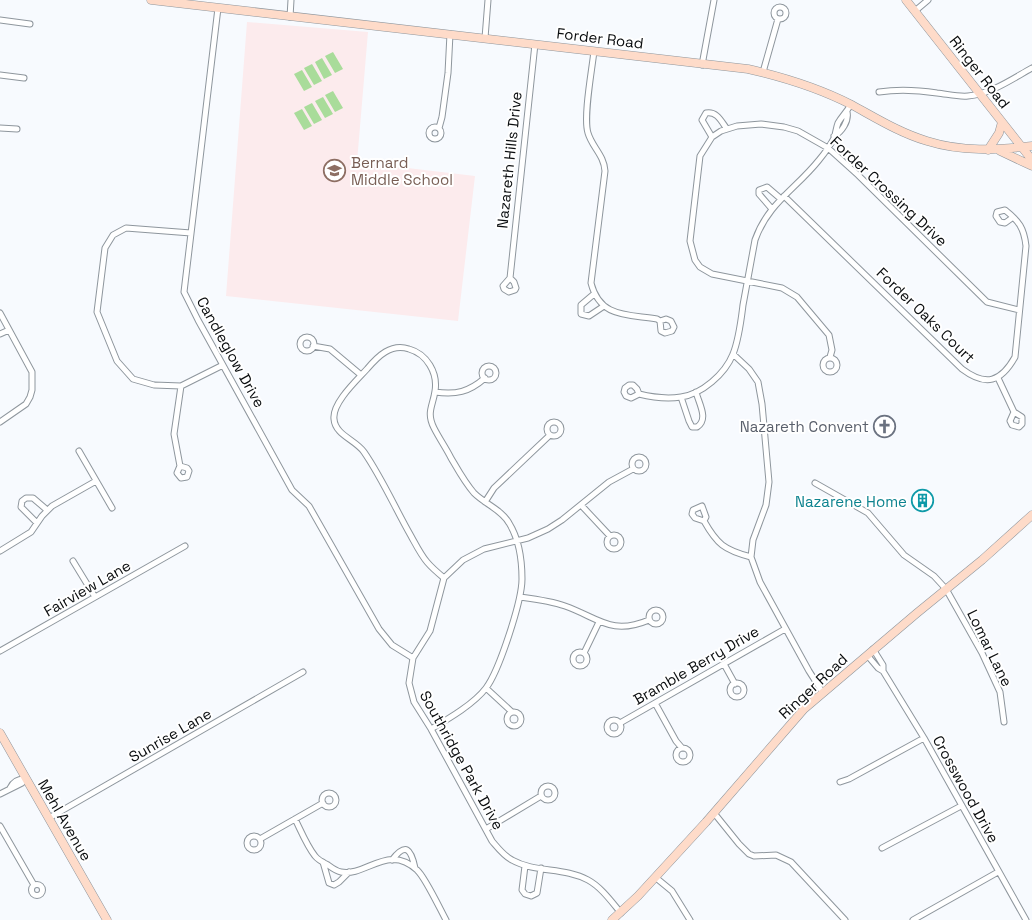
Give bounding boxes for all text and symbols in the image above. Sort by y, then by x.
street label: Forder Road [555,23,645,53]
street label: Ringer Road [946,32,1014,112]
street label: Nazareth Hills Drive [492,91,526,229]
street label: Forder Crossing Drive [827,132,952,250]
place label: Bernard Middle School [351,153,453,189]
school or university icon: Bernard Middle School [323,159,347,183]
street label: Forder Oaks Court [873,263,979,367]
street label: Candleglow Drive [193,293,269,411]
church icon: Nazareth Convent [873,414,897,438]
place label: Nazareth Convent [740,417,869,436]
building icon: Nazarene Home [911,489,935,513]
place label: Nazarene Home [795,492,907,511]
street label: Fairview Lane [40,555,134,621]
street label: Lomar Lane [963,606,1017,690]
street label: Bramble Berry Drive [630,621,762,709]
street label: Ringer Road [775,649,851,723]
street label: Southridge Park Drive [416,687,508,833]
street label: Sunrise Lane [125,704,215,766]
street label: Crosswood Drive [929,732,1003,846]
street label: Mehl Avenue [34,776,96,864]

